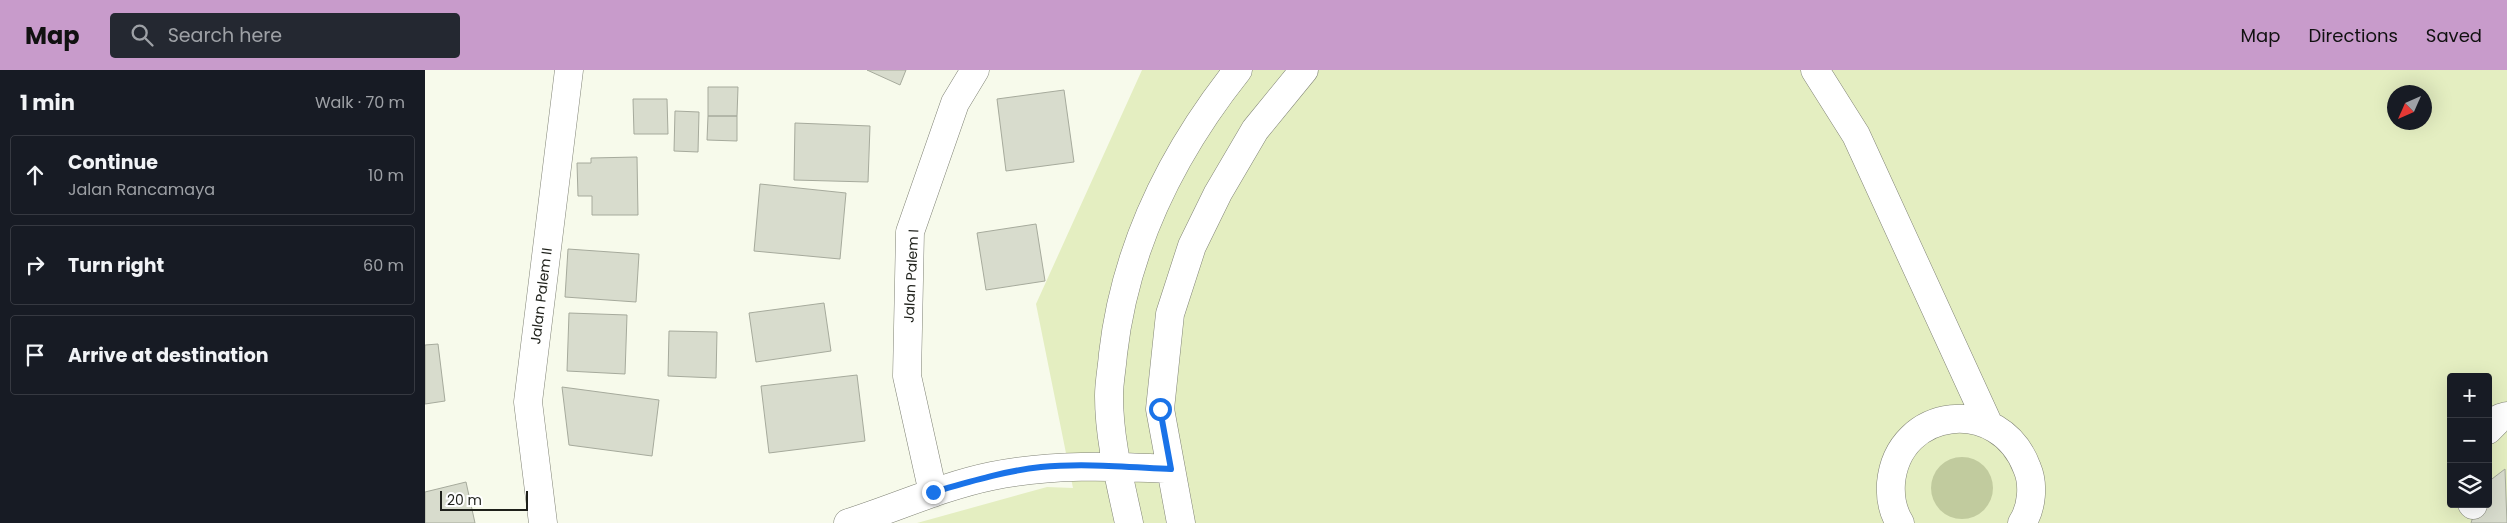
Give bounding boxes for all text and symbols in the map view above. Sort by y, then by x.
search box [110,13,460,58]
text: Map [25,19,80,52]
icon: search [128,21,156,49]
text: Search here [168,22,282,49]
text: Map [2241,23,2280,48]
text: Directions [2308,23,2398,48]
text: Saved [2426,23,2482,48]
north arrow [2387,85,2432,130]
text: 1 min [20,88,75,117]
text: Walk · 70 m [315,91,405,114]
text: Continue [68,149,158,176]
icon: ahead [21,161,49,189]
text: 10 m [368,164,404,187]
text: Jalan Rancamaya [68,178,215,201]
street label: Jalan Palem I [899,229,923,323]
street label: Jalan Palem II [525,247,557,345]
icon: right [21,251,49,279]
text: Turn right [68,252,164,279]
text: 60 m [363,254,404,277]
icon: arrive [21,341,49,369]
text: Arrive at destination [68,342,269,369]
map controls [2447,373,2492,508]
button: + [2447,373,2492,418]
route start [1149,398,1172,421]
button: − [2447,418,2492,463]
button: layers [2447,463,2492,508]
route end [922,481,945,504]
scale bar [440,488,527,511]
text: 20 m [447,490,482,510]

